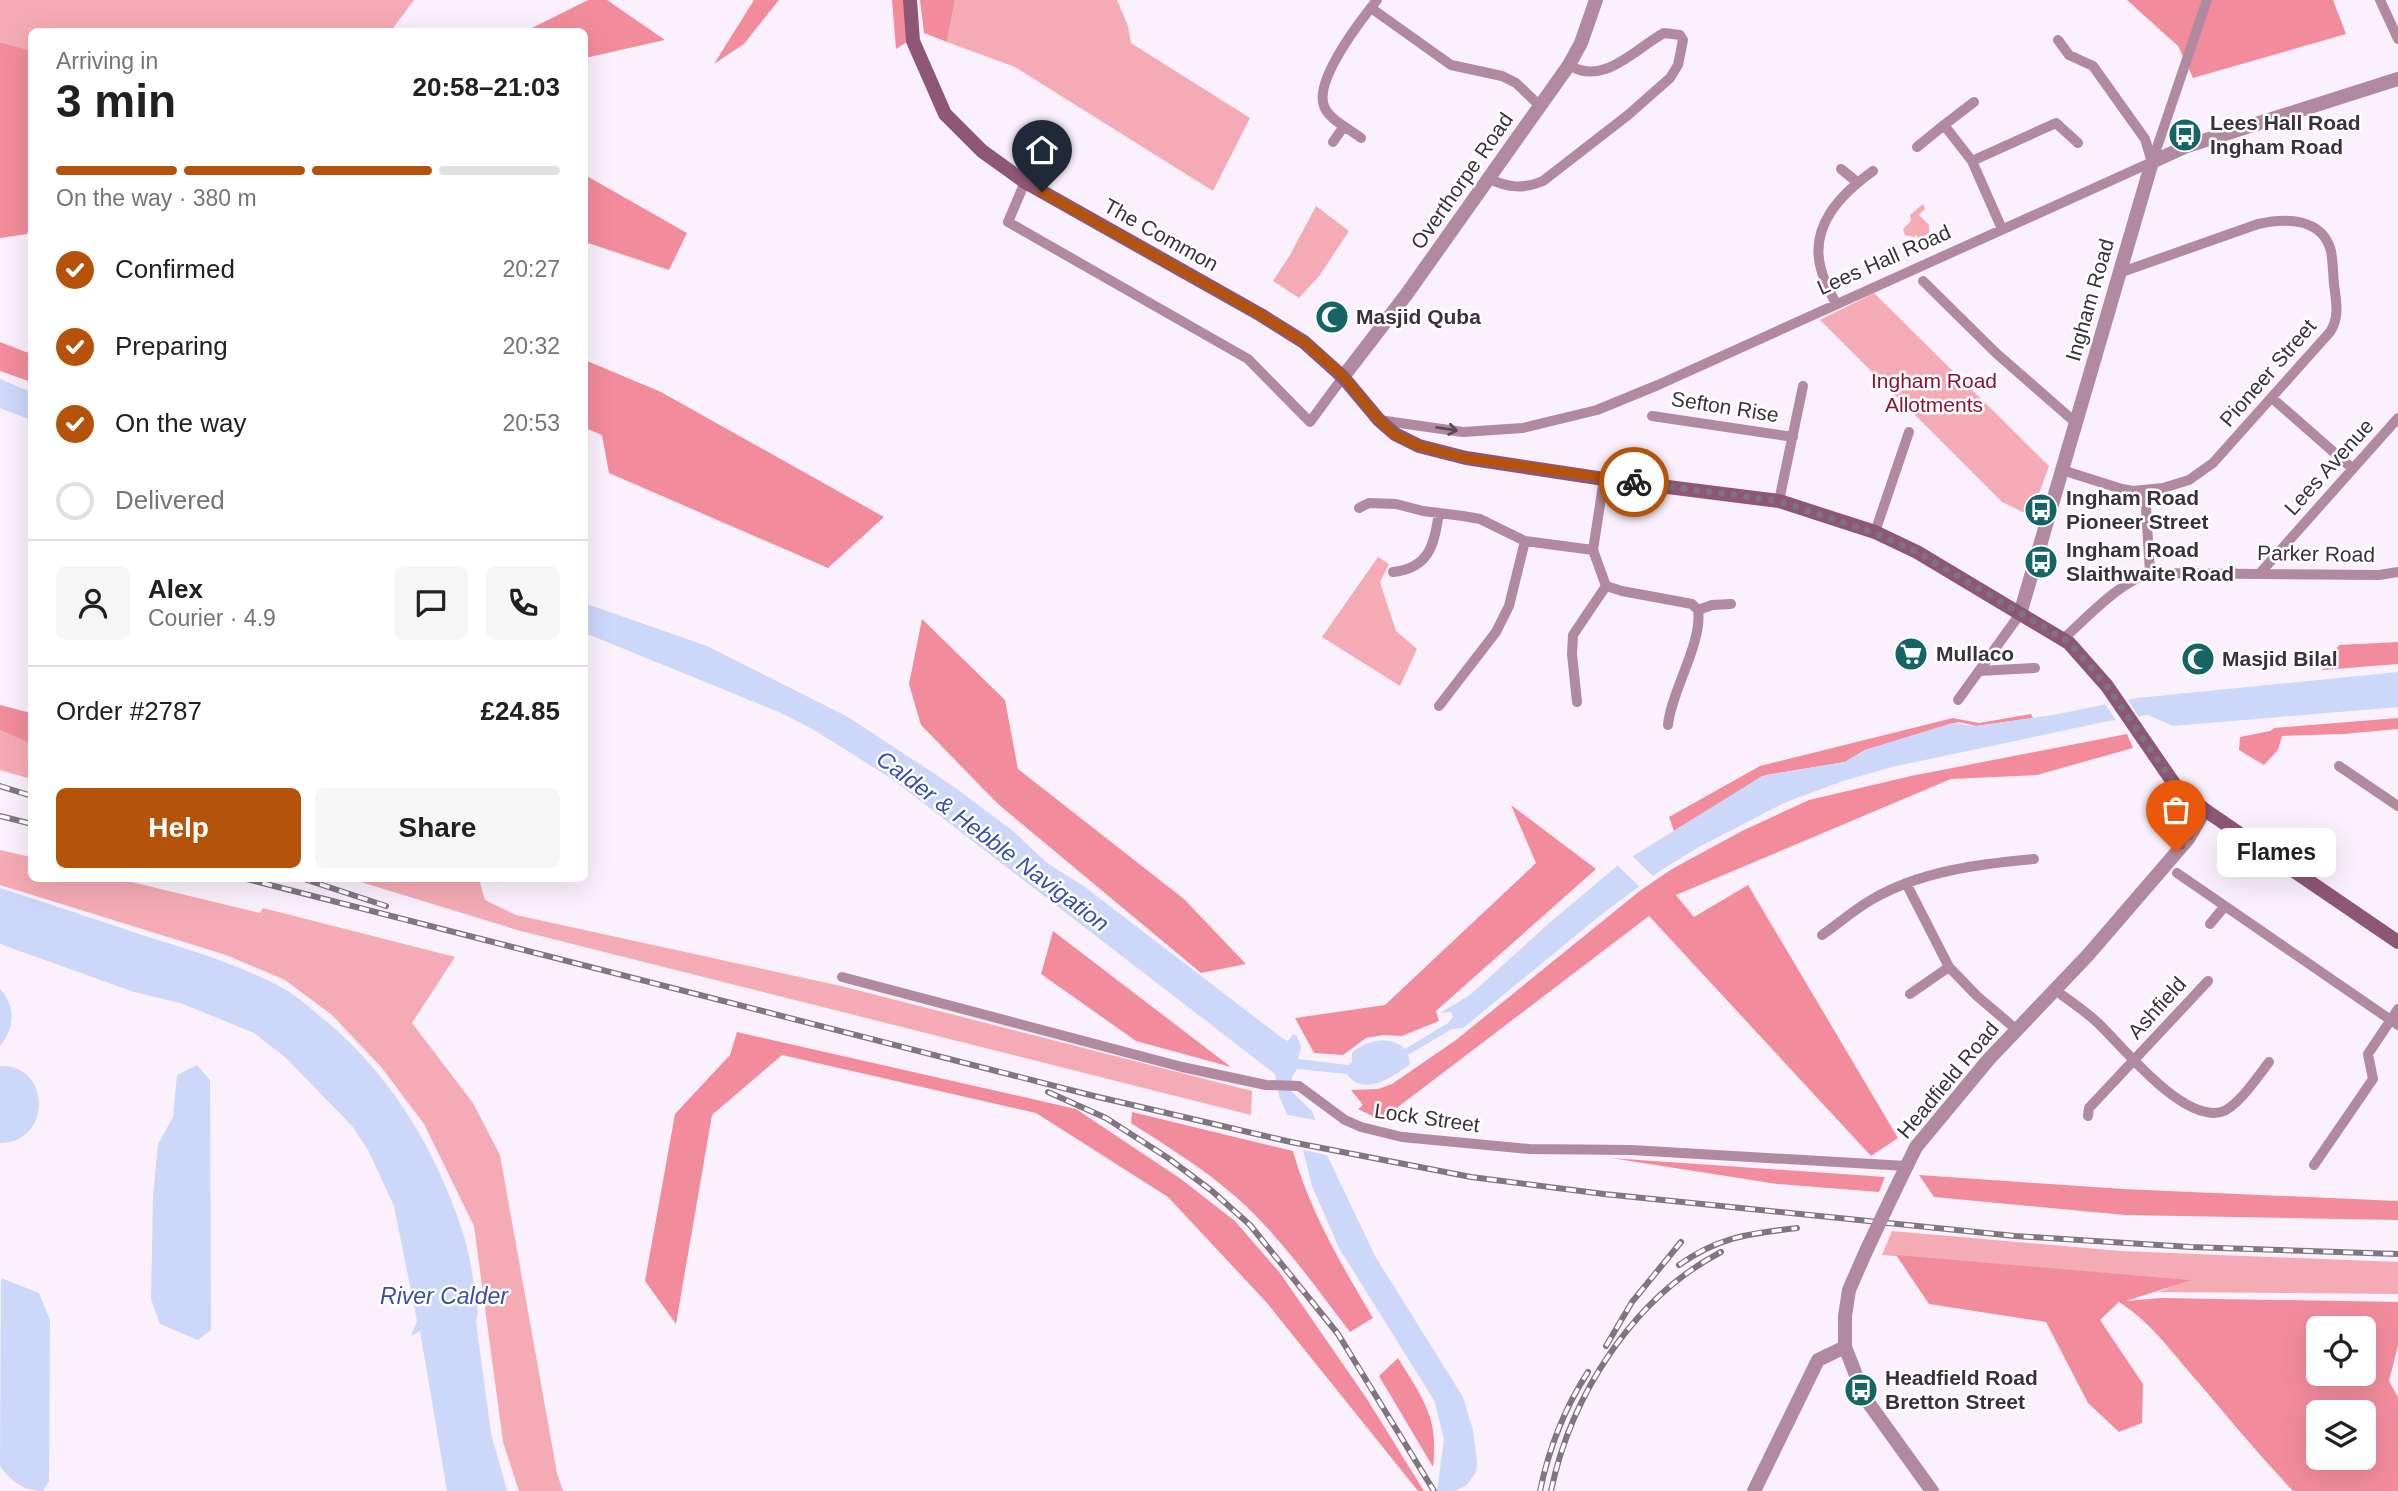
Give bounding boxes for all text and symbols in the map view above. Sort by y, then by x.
text: Arriving in [56,48,158,74]
text: 20:58–21:03 [413,72,560,102]
text: 3 min [56,75,176,127]
street label: Overthorpe Road [1406,108,1517,253]
place label: Lees Hall Road Ingham Road [2210,111,2361,158]
bus stop icon: Lees Hall Road Ingham Road [2166,116,2204,154]
pin [1012,120,1072,192]
icon: home [1023,131,1061,169]
text: On the way · 380 m [56,185,257,211]
street label: The Common [1100,194,1222,275]
street label: Lees Hall Road [1814,220,1954,299]
street label: Ingham Road [2061,236,2118,364]
icon: check [56,251,94,289]
text: Confirmed [115,254,235,284]
text: 20:27 [502,256,560,282]
mosque icon: Masjid Quba [1313,298,1351,336]
place label: Masjid Quba [1356,305,1481,328]
street label: Pioneer Street [2215,314,2320,431]
icon: check [56,328,94,366]
text: Preparing [115,331,228,361]
text: 20:32 [502,333,560,359]
park label: Ingham Road Allotments [1871,369,1997,416]
street label: Sefton Rise [1670,387,1780,426]
icon: check [56,405,94,443]
text: On the way [115,408,247,438]
text: 20:53 [502,410,560,436]
street label: Lees Avenue [2280,414,2378,519]
one-way arrow [1435,423,1458,436]
courier [1599,447,1669,517]
icon: bike [1615,463,1653,501]
text: Delivered [115,485,225,515]
place label: Ingham Road Pioneer Street [2066,486,2208,533]
bus stop icon: Ingham Road Pioneer Street [2022,491,2060,529]
place label: Ingham Road Slaithwaite Road [2066,538,2234,585]
street label: Parker Road [2257,541,2375,566]
bus stop icon: Ingham Road Slaithwaite Road [2022,543,2060,581]
button: person [56,566,130,640]
button: chat [394,566,468,640]
button: phone [486,566,560,640]
text: Alex [148,574,203,604]
text: Courier · 4.9 [148,605,276,631]
supermarket icon: Mullaco [1892,635,1930,673]
mosque icon: Masjid Bilal [2179,640,2217,678]
place label: Mullaco [1936,642,2014,665]
place label: Masjid Bilal [2222,647,2338,670]
text: Order #2787 [56,696,202,726]
text: £24.85 [480,696,560,726]
water label: Calder & Hebble Navigation [872,745,1114,937]
pin [2146,780,2206,852]
button: Help [56,788,301,868]
button: Share [315,788,560,868]
icon: bag [2157,791,2195,829]
callout: Flames [2218,828,2337,876]
text: Flames [2237,839,2316,865]
street label: Ashfield [2123,972,2190,1043]
street label: Headfield Road [1892,1017,2003,1143]
street label: Lock Street [1373,1099,1481,1136]
water label: River Calder [380,1283,509,1309]
map controls [2306,1316,2376,1470]
button: locate [2306,1316,2376,1386]
place label: Headfield Road Bretton Street [1885,1366,2038,1413]
bus stop icon: Headfield Road Bretton Street [1842,1371,1880,1409]
button: layers [2306,1400,2376,1470]

